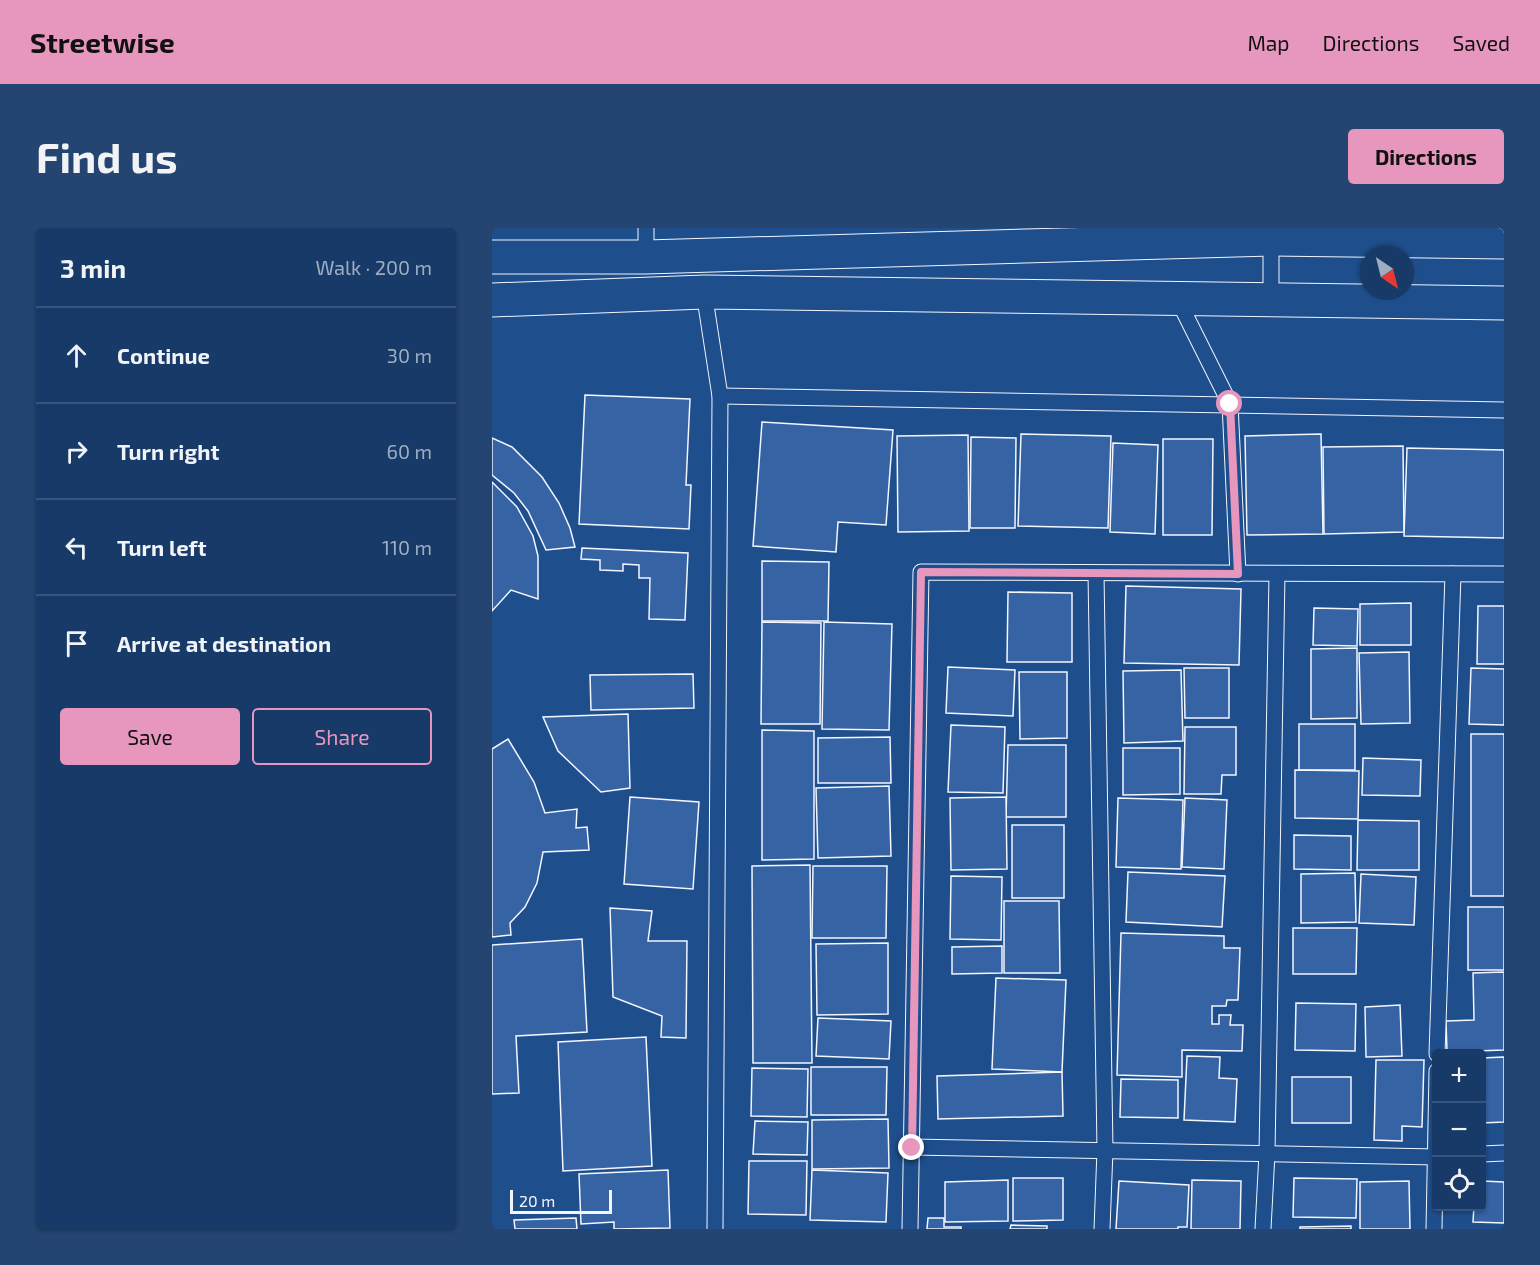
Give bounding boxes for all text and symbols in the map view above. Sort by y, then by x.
text: Streetwise [30,25,175,59]
text: Map [1247,30,1290,55]
text: Directions [1323,30,1419,55]
text: Saved [1452,30,1510,55]
button: Directions [1348,129,1504,184]
text: Find us [36,131,178,181]
north arrow [1360,246,1414,300]
text: 3 min [60,252,126,283]
text: Walk · 200 m [315,255,432,279]
icon: ahead [60,339,93,372]
text: Continue [117,342,210,368]
text: 30 m [387,343,432,367]
route start [1216,390,1242,416]
icon: right [60,435,93,468]
text: Turn right [117,438,219,464]
text: 60 m [387,439,432,463]
icon: left [60,531,93,564]
text: Turn left [117,534,206,560]
text: 110 m [382,535,432,559]
icon: arrive [60,627,93,660]
text: Arrive at destination [117,630,331,656]
button: Save [60,708,240,765]
button: Share [252,708,432,765]
map controls [1432,1049,1486,1211]
button: + [1432,1049,1486,1103]
button: − [1432,1103,1486,1157]
route end [898,1134,924,1160]
button: locate [1432,1157,1486,1211]
scale bar [510,1187,612,1214]
text: 20 m [519,1191,555,1210]

